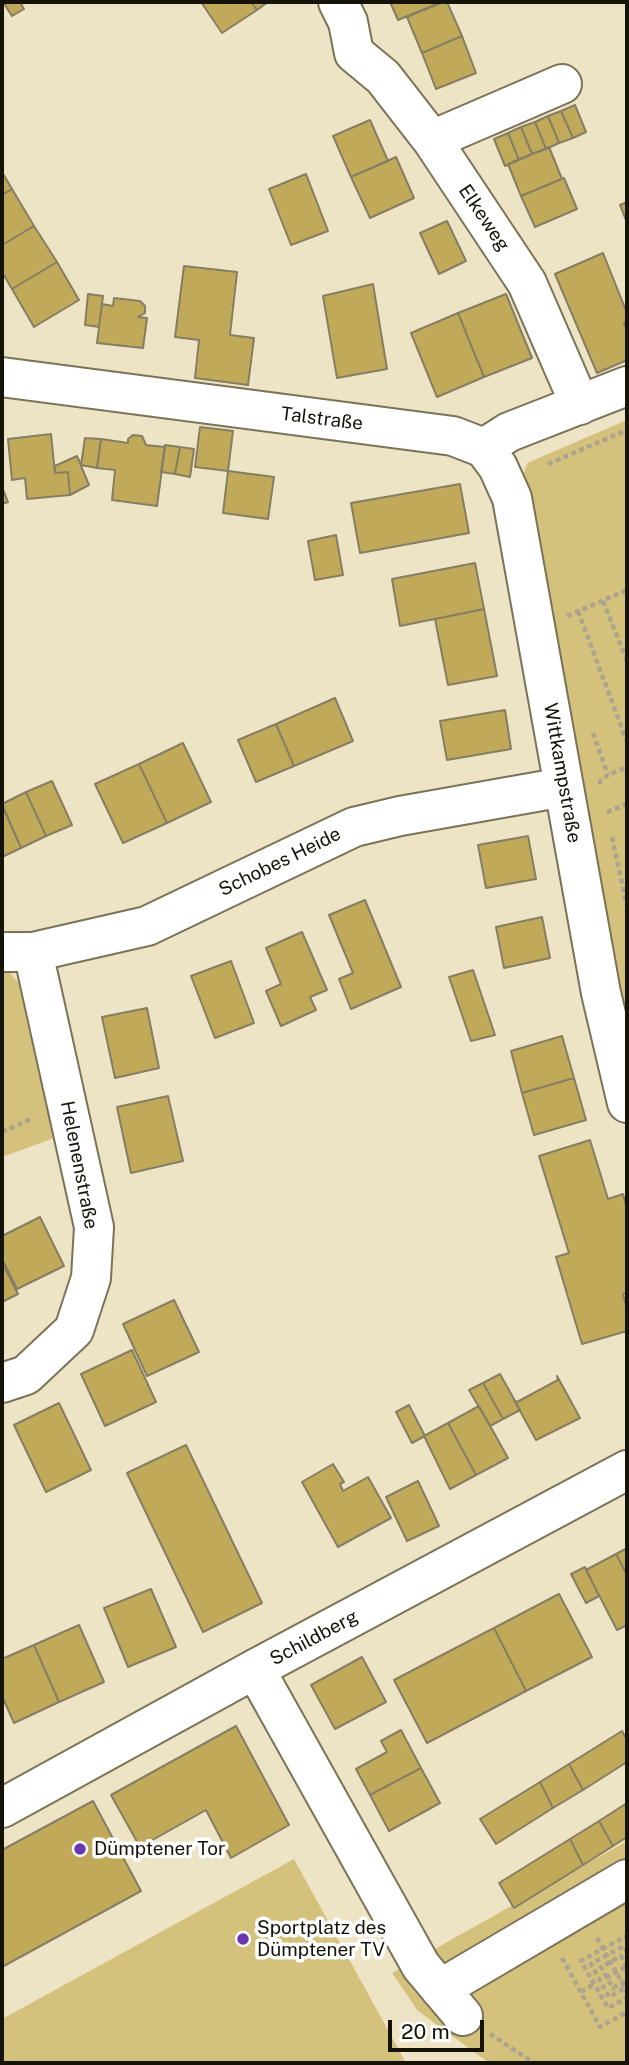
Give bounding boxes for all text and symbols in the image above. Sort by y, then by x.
street label: Elkeweg [454,180,514,256]
street label: Talstraße [280,403,364,435]
street label: Wittkampstraße [538,701,586,845]
street label: Schobes Heide [215,823,345,901]
street label: Helenenstraße [55,1099,103,1231]
street label: Schildberg [266,1605,362,1671]
place label: Dümptener Tor [94,1838,225,1860]
marker: Dümptener Tor [72,1841,88,1857]
place label: Sportplatz des Dümptener TV [257,1917,386,1961]
marker: Sportplatz des Dümptener TV [235,1931,251,1947]
scale bar [391,2006,487,2050]
text: 20 m [401,2019,450,2044]

